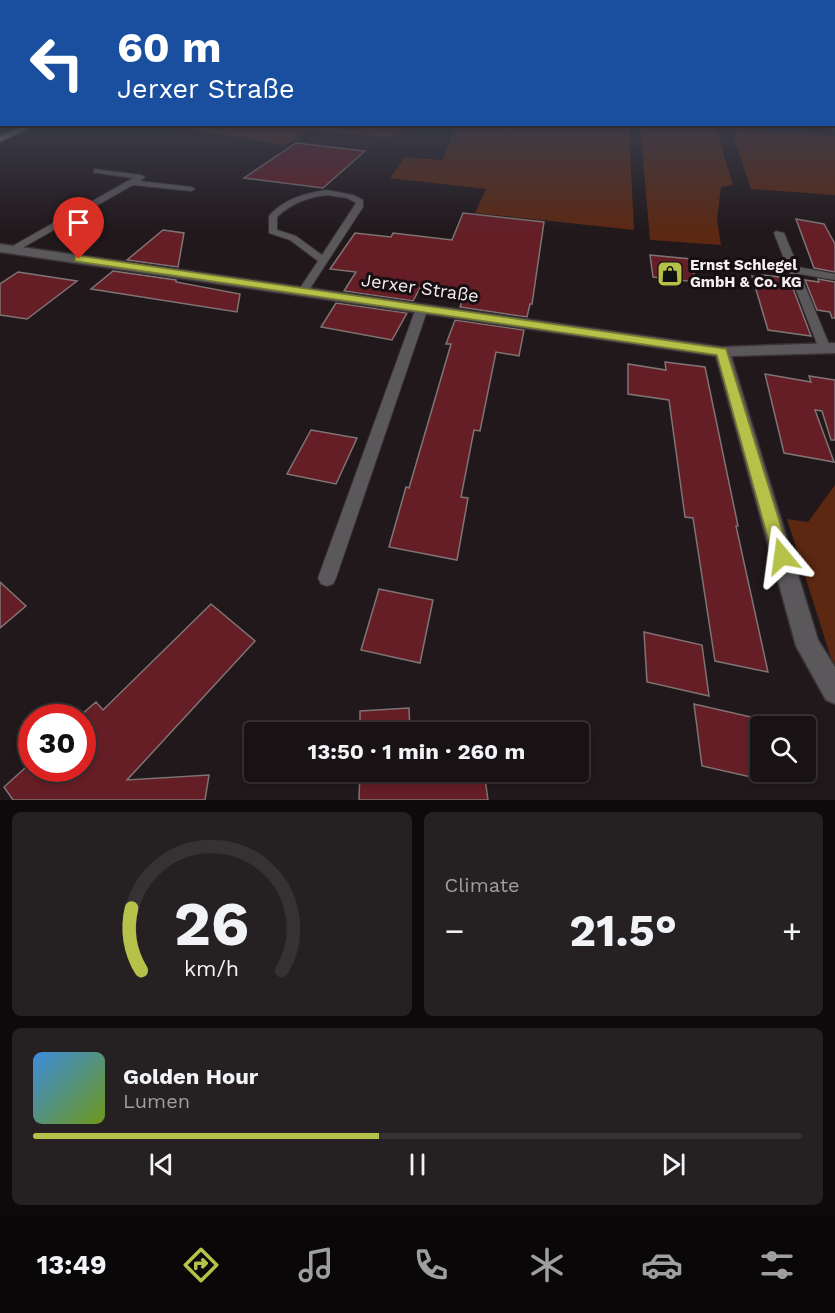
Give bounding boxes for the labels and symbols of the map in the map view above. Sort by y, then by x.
pin [53,197,104,259]
place label: Ernst Schlegel GmbH & Co. KG [690,256,802,291]
shop icon: Ernst Schlegel GmbH & Co. KG [655,259,685,289]
street label: Jerxer Straße [360,269,480,306]
position arrow [750,524,814,588]
speed limit sign: 30 [18,704,96,782]

